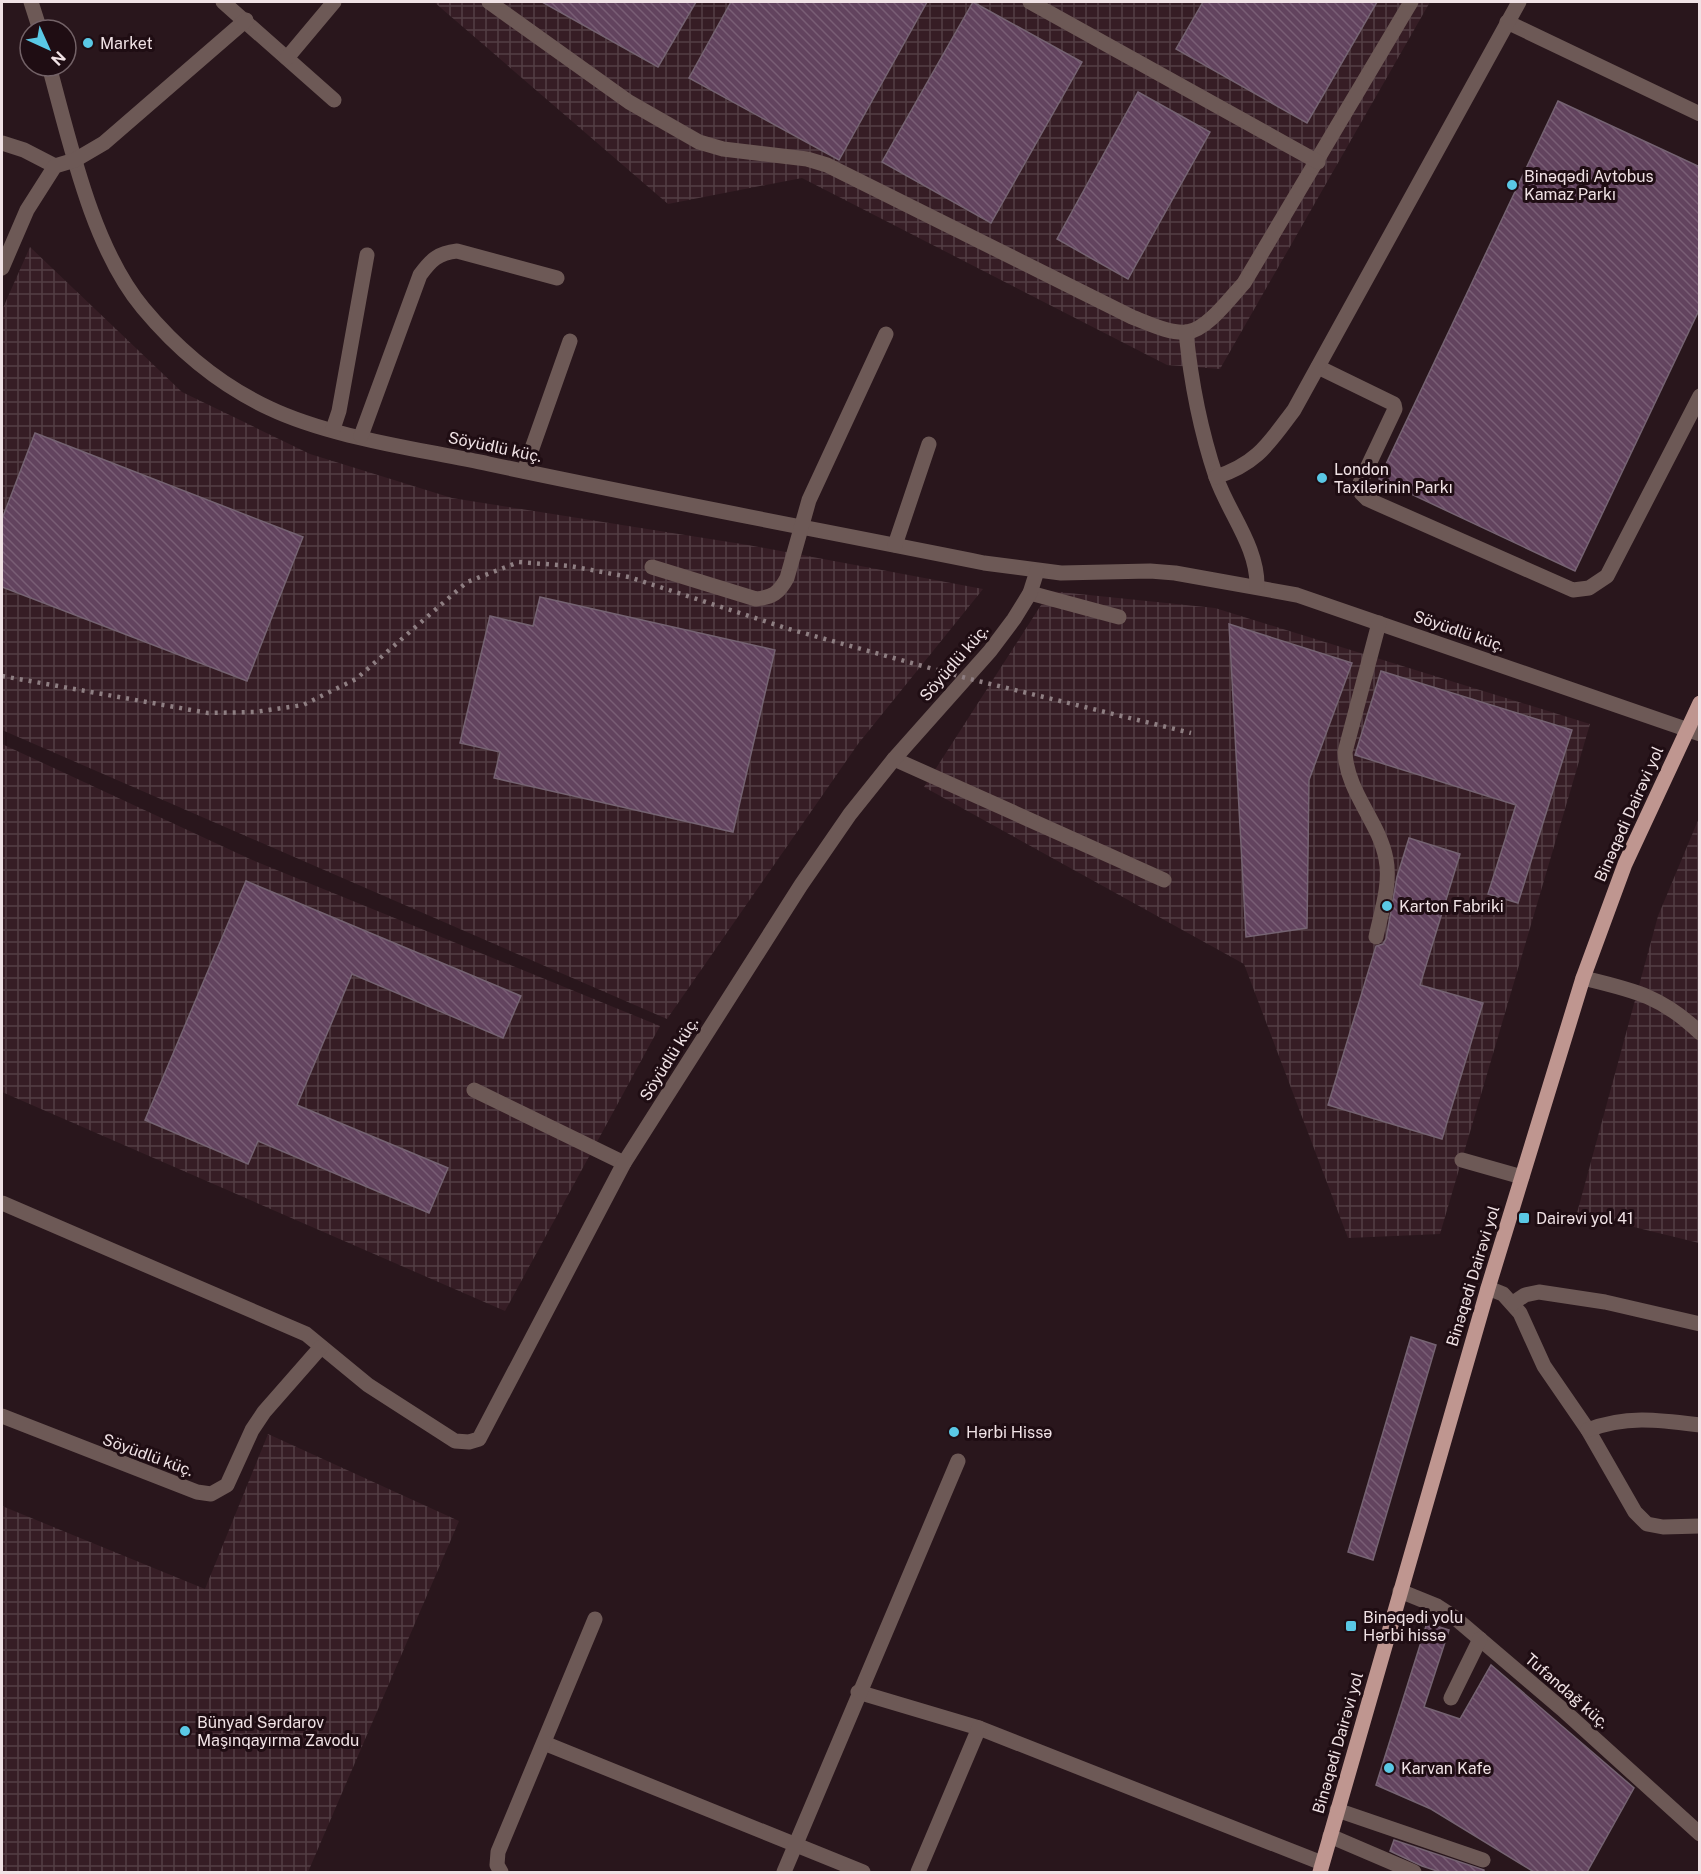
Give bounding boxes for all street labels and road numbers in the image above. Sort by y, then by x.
street label: Söyüdlü küç. [446,428,544,466]
street label: Söyüdlü küç. [1411,607,1507,655]
street label: Söyüdlü küç. [916,621,992,705]
street label: Binəqədi Dairəvi yol [1591,743,1667,885]
street label: Söyüdlü küç. [636,1014,702,1104]
street label: Binəqədi Dairəvi yol [1443,1203,1504,1349]
street label: Söyüdlü küç. [100,1430,196,1480]
street label: Tufandağ küç. [1521,1649,1613,1733]
street label: Binəqədi Dairəvi yol [1309,1670,1367,1816]

